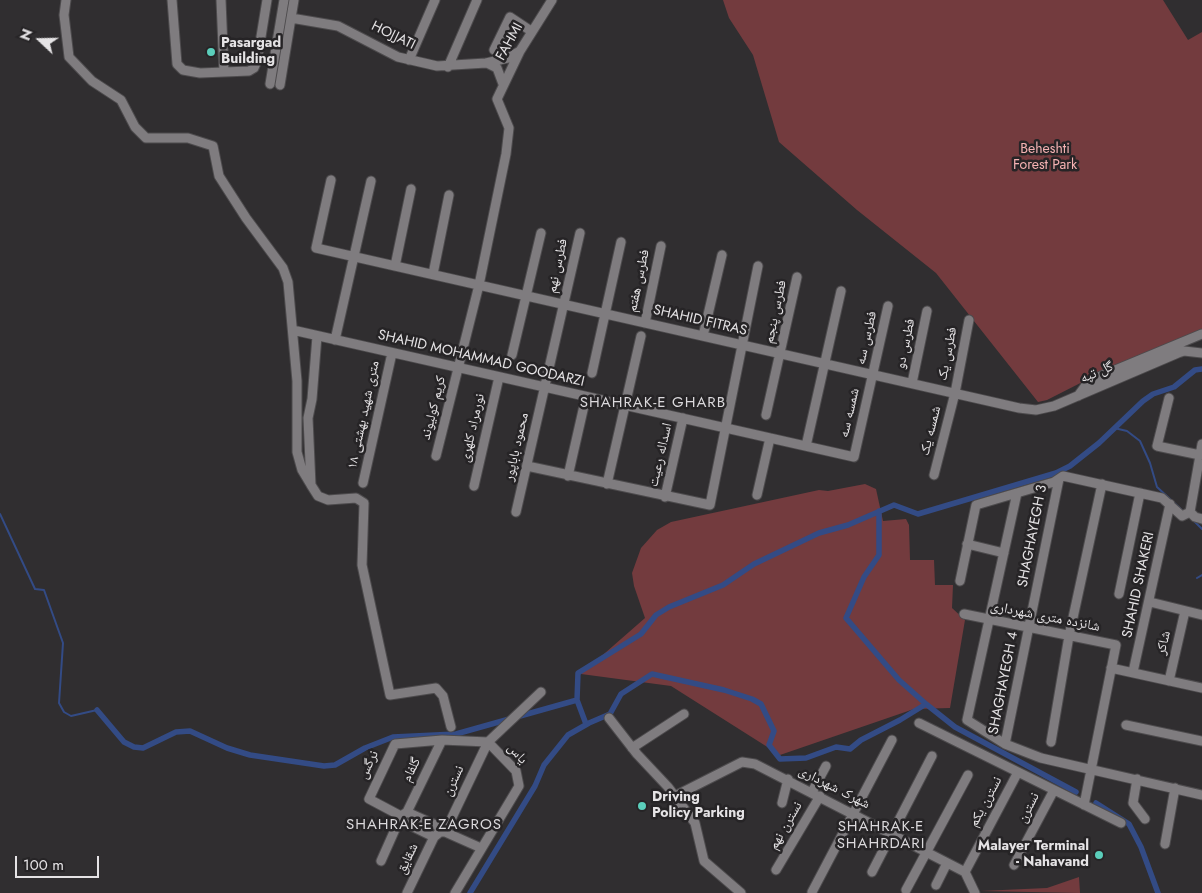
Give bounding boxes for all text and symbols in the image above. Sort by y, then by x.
north arrow [15,15,65,65]
street label: HOJJATI [368,18,418,54]
street label: FAHMI [493,20,527,64]
text: N [15,26,37,43]
place label: Pasargad Building [221,36,281,68]
marker: Pasargad Building [205,46,217,58]
park label: Beheshti Forest Park [1013,142,1077,174]
street label: فطرس نهم [544,237,572,295]
street label: فطرس هفتم [624,248,654,314]
street label: فطرس پنجم [761,279,791,345]
street label: SHAHID FITRAS [651,302,749,340]
street label: فطرس سه [853,310,881,366]
street label: فطرس دو [892,317,920,371]
street label: فطرس یک [935,326,961,382]
street label: SHAHID MOHAMMAD GOODARZI [376,327,586,391]
street label: ۱۸ متری شهید بهشتی [344,359,384,471]
street label: گل تپه [1078,359,1116,387]
street label: کریم کولیوند [418,374,450,442]
street label: شمسه سه [836,387,864,439]
street label: نورمراد کلهری [457,392,489,464]
district label: SHAHRAK-E GHARB [578,394,728,412]
street label: شمسه یک [917,404,945,458]
street label: محمود باباپور [501,411,533,483]
street label: اسداله رعیت [646,421,676,489]
street label: SHAGHAYEGH 3 [1015,483,1051,589]
street label: SHAHID SHAKERI [1120,530,1158,640]
street label: شانزده متری شهرداری [989,598,1101,636]
street label: شاکر [1153,629,1175,657]
street label: SHAGHAYEGH 4 [986,630,1022,736]
street label: یاس [503,740,531,768]
street label: نرگس [355,748,383,782]
street label: گلفام [399,755,425,785]
street label: نسترن [440,763,468,799]
street label: شهرک شهرداری [795,763,873,813]
street label: نسترن یکم [966,774,1006,830]
place label: Driving Policy Parking [652,790,745,822]
street label: نسترن [1014,790,1044,826]
street label: نسترن نهم [766,799,806,853]
marker: Driving Policy Parking [636,800,648,812]
district label: SHAHRAK-E ZAGROS [344,816,504,834]
district label: SHAHRAK-E SHAHRDARI [836,818,926,853]
place label: Malayer Terminal - Nahavand [978,839,1089,872]
street label: شقایق [394,841,422,877]
scale bar [18,846,101,878]
marker: Malayer Terminal - Nahavand [1093,849,1105,861]
text: 100 m [23,854,64,876]

